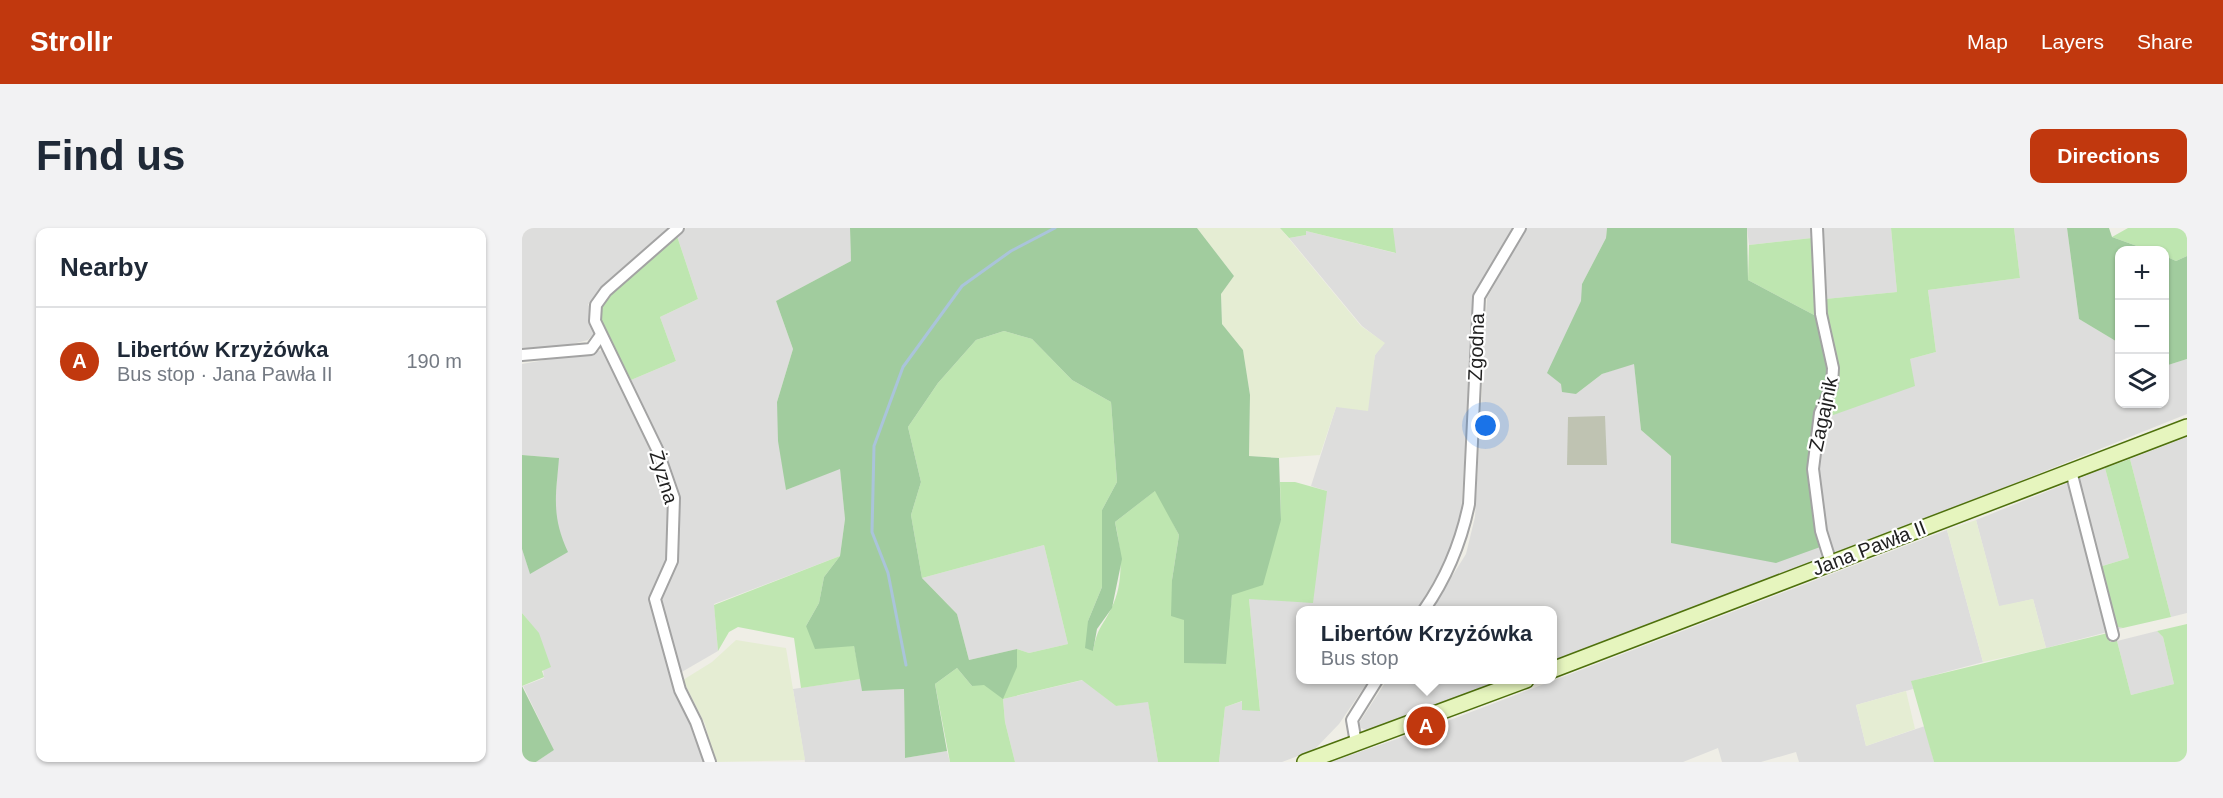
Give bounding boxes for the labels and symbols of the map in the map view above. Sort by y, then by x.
street label: Zgodna [1464,312,1488,381]
street label: Zagajnik [1804,374,1842,453]
your location [1471,411,1500,440]
street label: Żyzna [646,448,683,507]
street label: Jana Pawła II [1809,516,1929,580]
pin: A [1406,704,1446,748]

